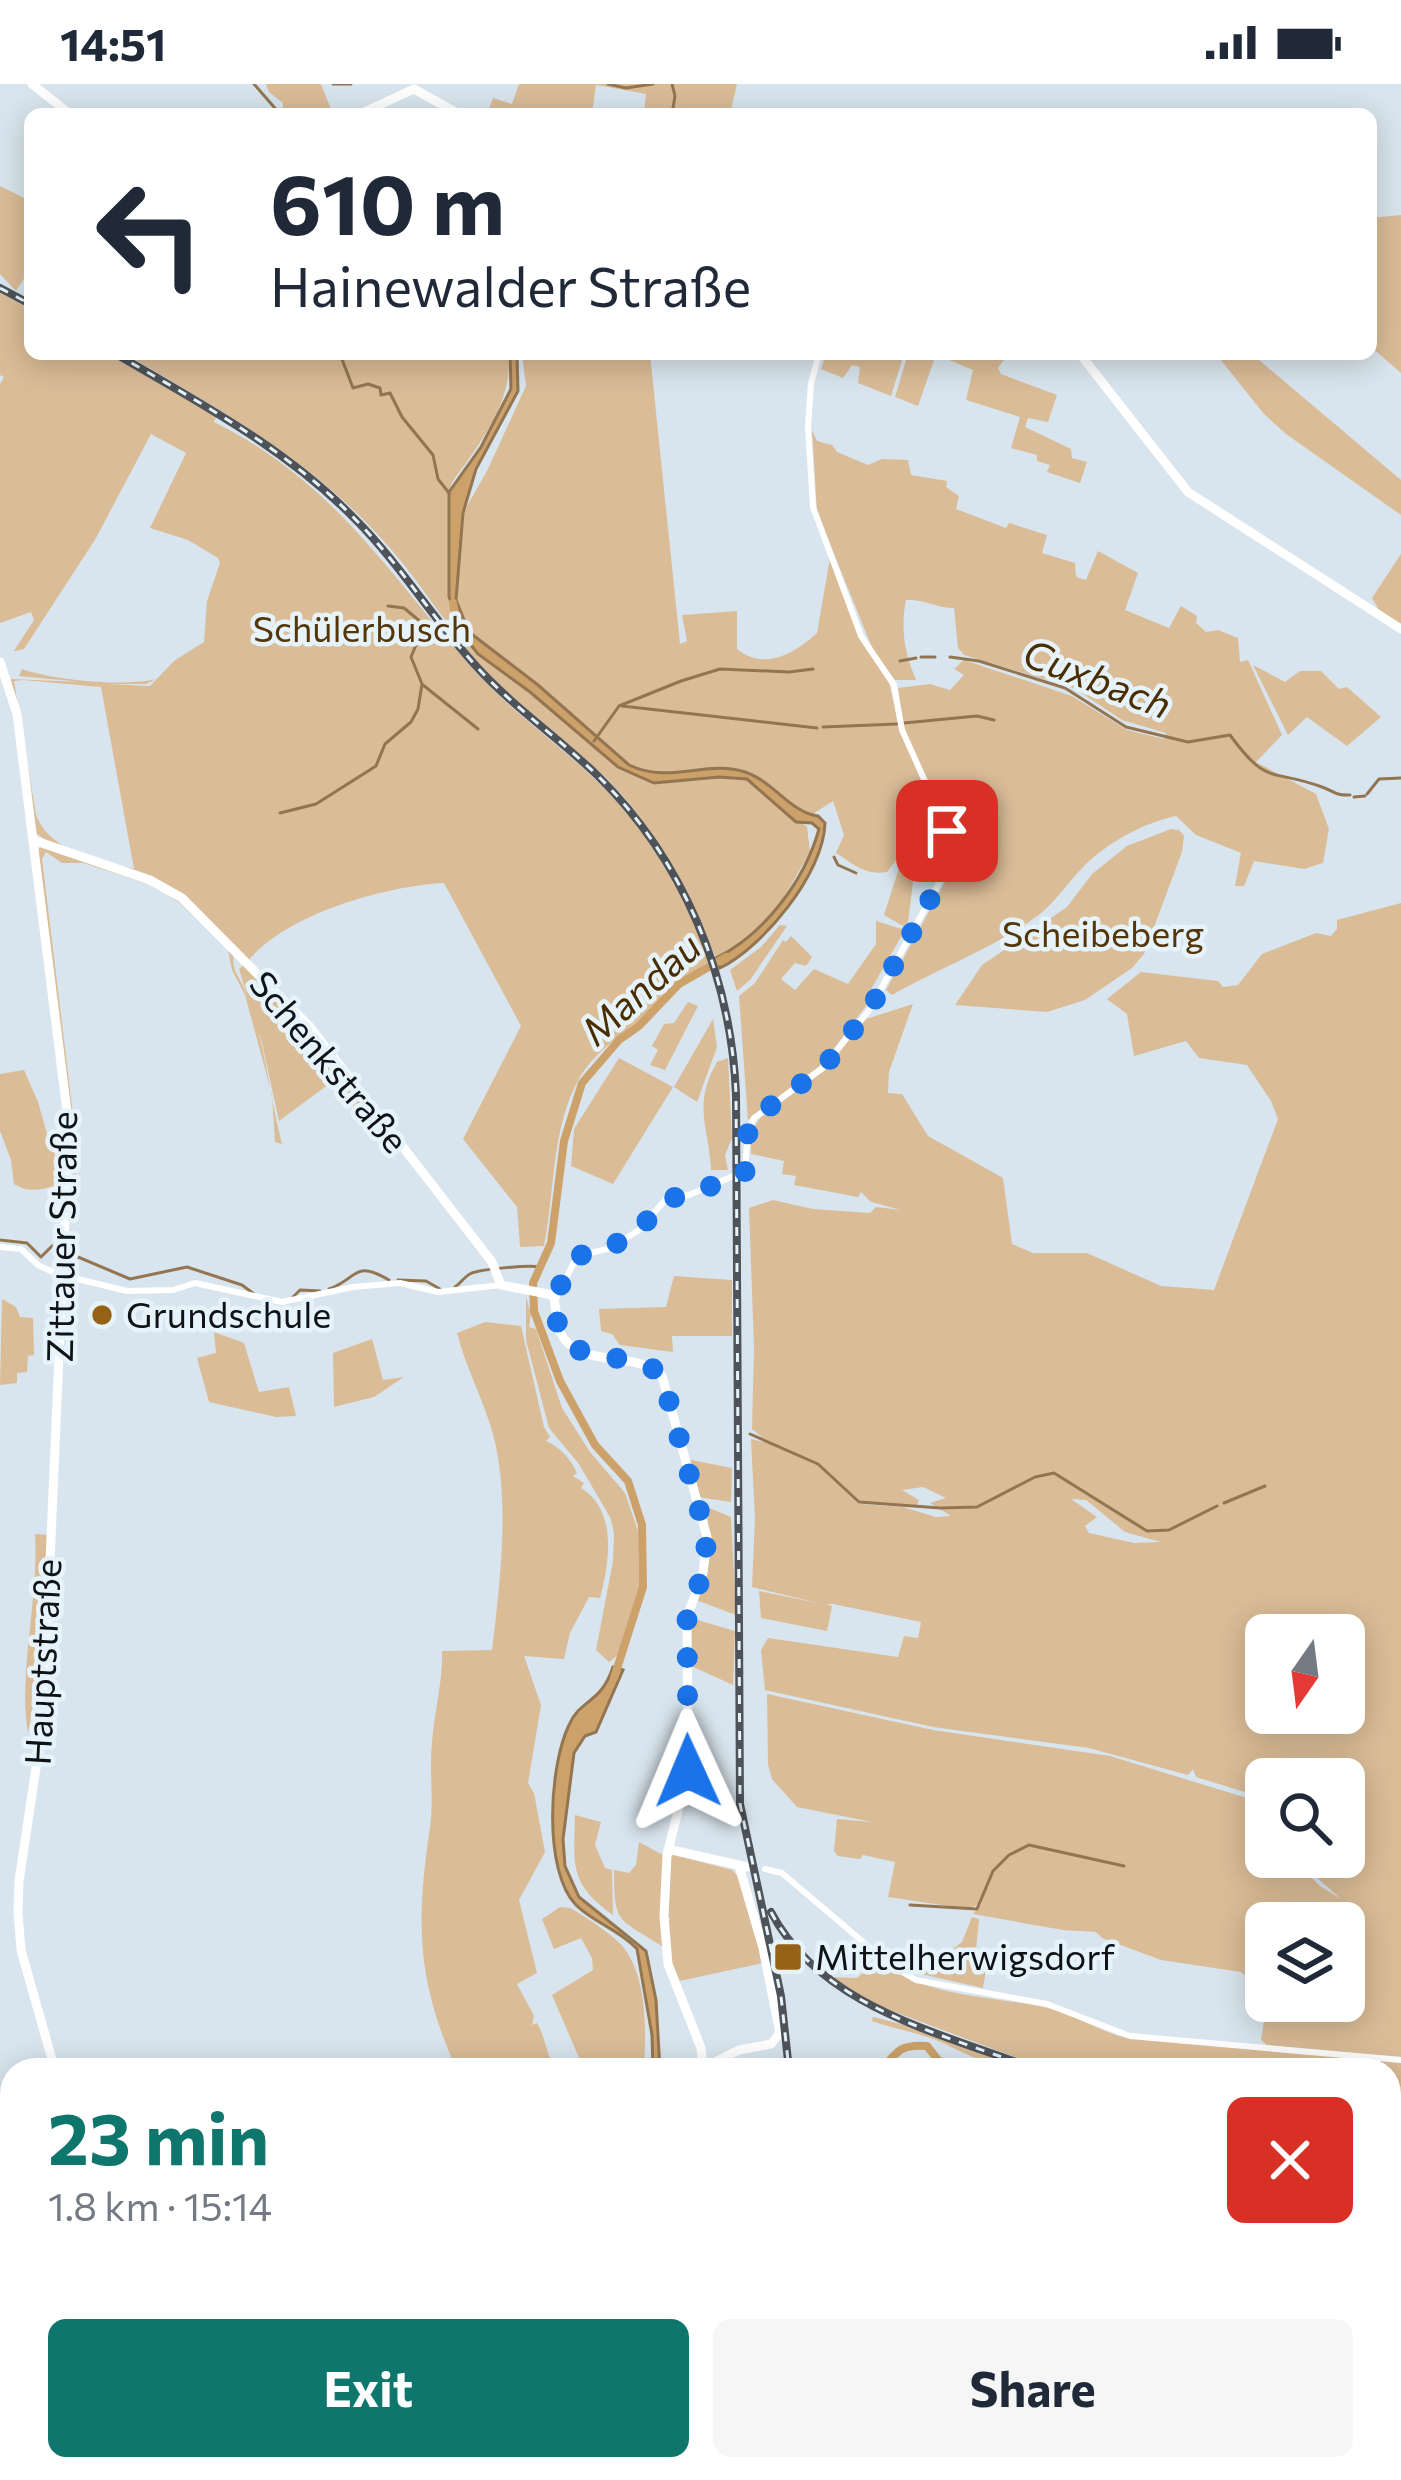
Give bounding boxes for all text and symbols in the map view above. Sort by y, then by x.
text: 14:51 [60,15,166,70]
text: 610 m [270,150,505,252]
icon: left [72,156,228,312]
text: Hainewalder Straße [270,252,751,318]
park label: Schülerbusch [253,605,471,649]
water label: Cuxbach [1017,627,1178,727]
pin [896,780,998,882]
icon: arrive [914,798,980,864]
park label: Scheibeberg [1002,910,1204,954]
water label: Mandau [570,921,709,1054]
street label: Schenkstraße [242,961,419,1160]
street label: Zittauer Straße [36,1111,84,1363]
place label: Grundschule [126,1291,331,1335]
marker: Grundschule [89,1302,115,1328]
street label: Hauptstraße [14,1558,68,1766]
north arrow [1245,1614,1365,1734]
map controls [1245,1614,1365,2022]
position arrow [625,1708,751,1834]
button: search [1245,1758,1365,1878]
button: layers [1245,1902,1365,2022]
place label: Mittelherwigsdorf [815,1933,1116,1977]
marker: Mittelherwigsdorf [772,1941,804,1973]
text: 23 min [48,2092,269,2180]
button: close [1227,2097,1353,2223]
text: 1.8 km · 15:14 [48,2181,272,2229]
button: Exit [48,2319,689,2457]
button: Share [713,2319,1353,2457]

